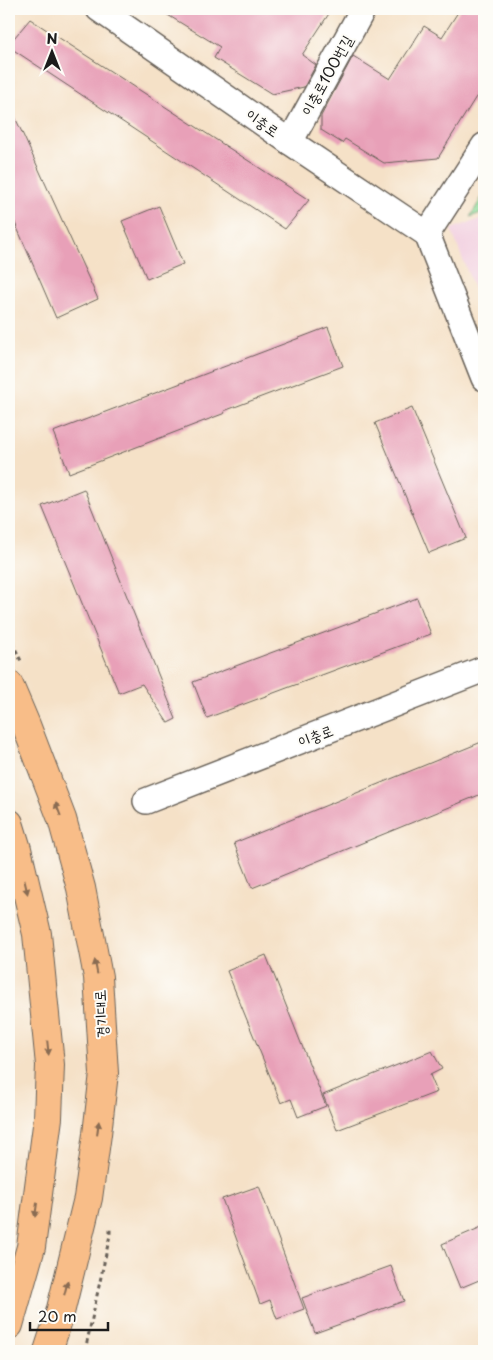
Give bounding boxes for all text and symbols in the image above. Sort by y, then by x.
north arrow [28,28,78,78]
text: N [46,28,58,49]
street label: 이충로100번길 [294,30,358,120]
street label: 이충로 [242,102,284,142]
street label: 이충로 [294,718,336,752]
one-way arrow [54,801,62,816]
one-way arrow [22,880,30,895]
one-way arrow [92,959,100,974]
street label: 경기대로 [87,989,113,1039]
one-way arrow [44,1040,52,1056]
one-way arrow [94,1120,102,1136]
one-way arrow [31,1202,39,1218]
one-way arrow [63,1280,71,1295]
scale bar [30,1300,108,1332]
text: 20 m [38,1304,77,1327]

